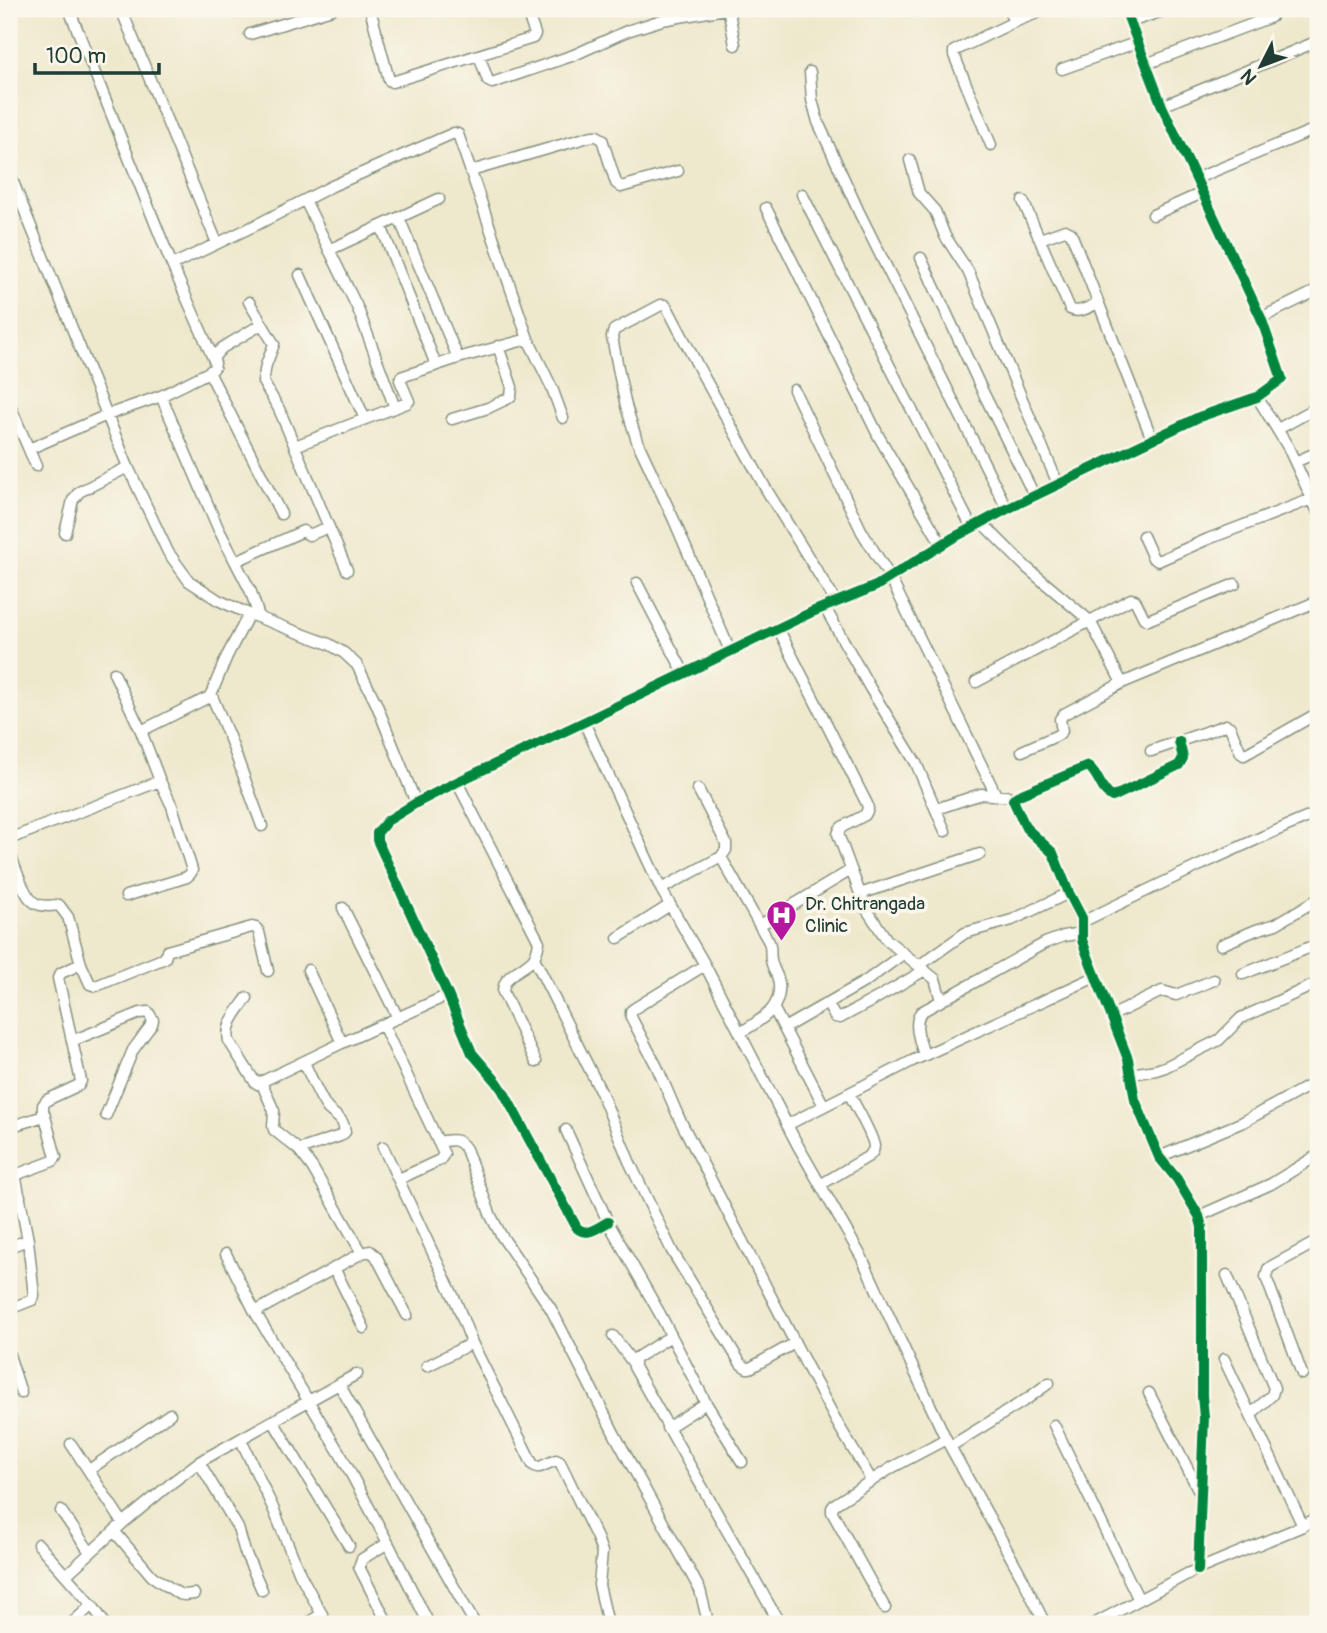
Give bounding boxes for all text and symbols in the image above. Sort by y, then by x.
scale bar [35,32,159,76]
north arrow [1226,32,1296,102]
text: 100 m [46,43,106,70]
text: N [1236,64,1262,90]
place label: Dr. Chitrangada Clinic [805,892,925,938]
hospital icon: Dr. Chitrangada Clinic [765,898,799,942]

